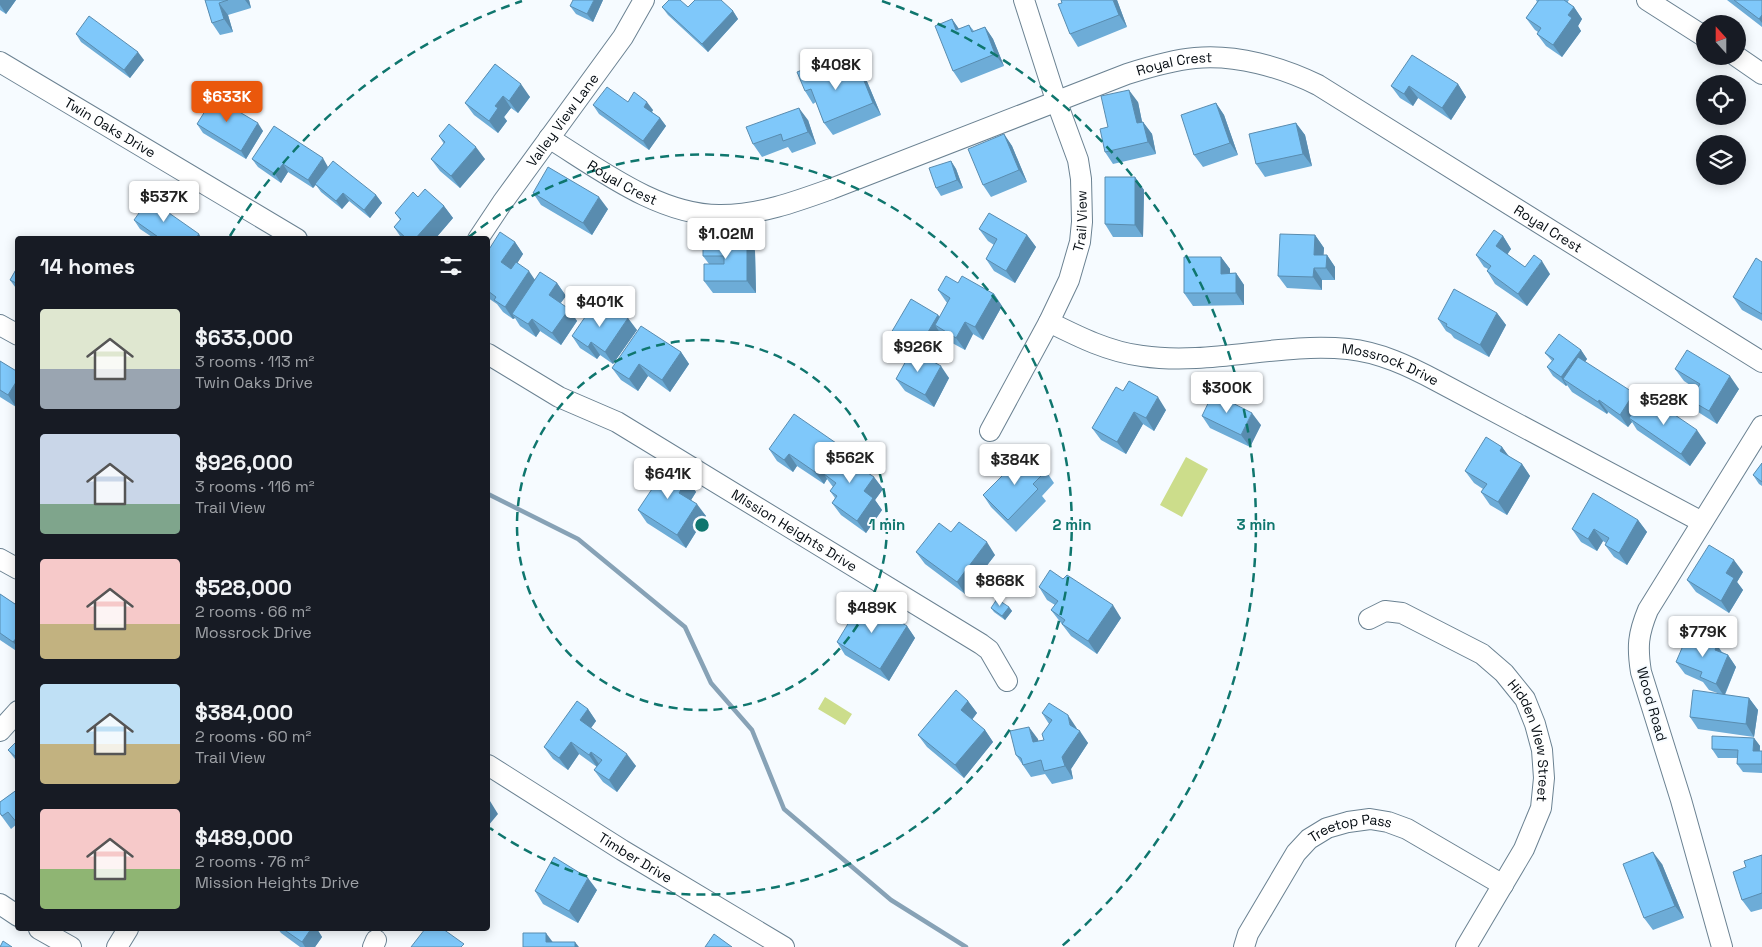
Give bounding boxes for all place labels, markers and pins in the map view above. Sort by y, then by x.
pin: $408K [801,48,871,91]
pin: $633K [192,80,262,123]
pin: $537K [129,180,199,223]
pin: $1.02M [685,218,767,260]
pin: $401K [565,286,635,328]
pin: $926K [883,330,953,373]
pin: $300K [1192,372,1262,414]
pin: $528K [1629,384,1699,426]
pin: $562K [815,442,885,484]
pin: $384K [980,444,1050,486]
pin: $641K [633,458,703,500]
centre of rings [693,516,711,534]
pin: $868K [965,564,1035,607]
pin: $489K [837,592,907,634]
pin: $779K [1668,616,1738,658]

